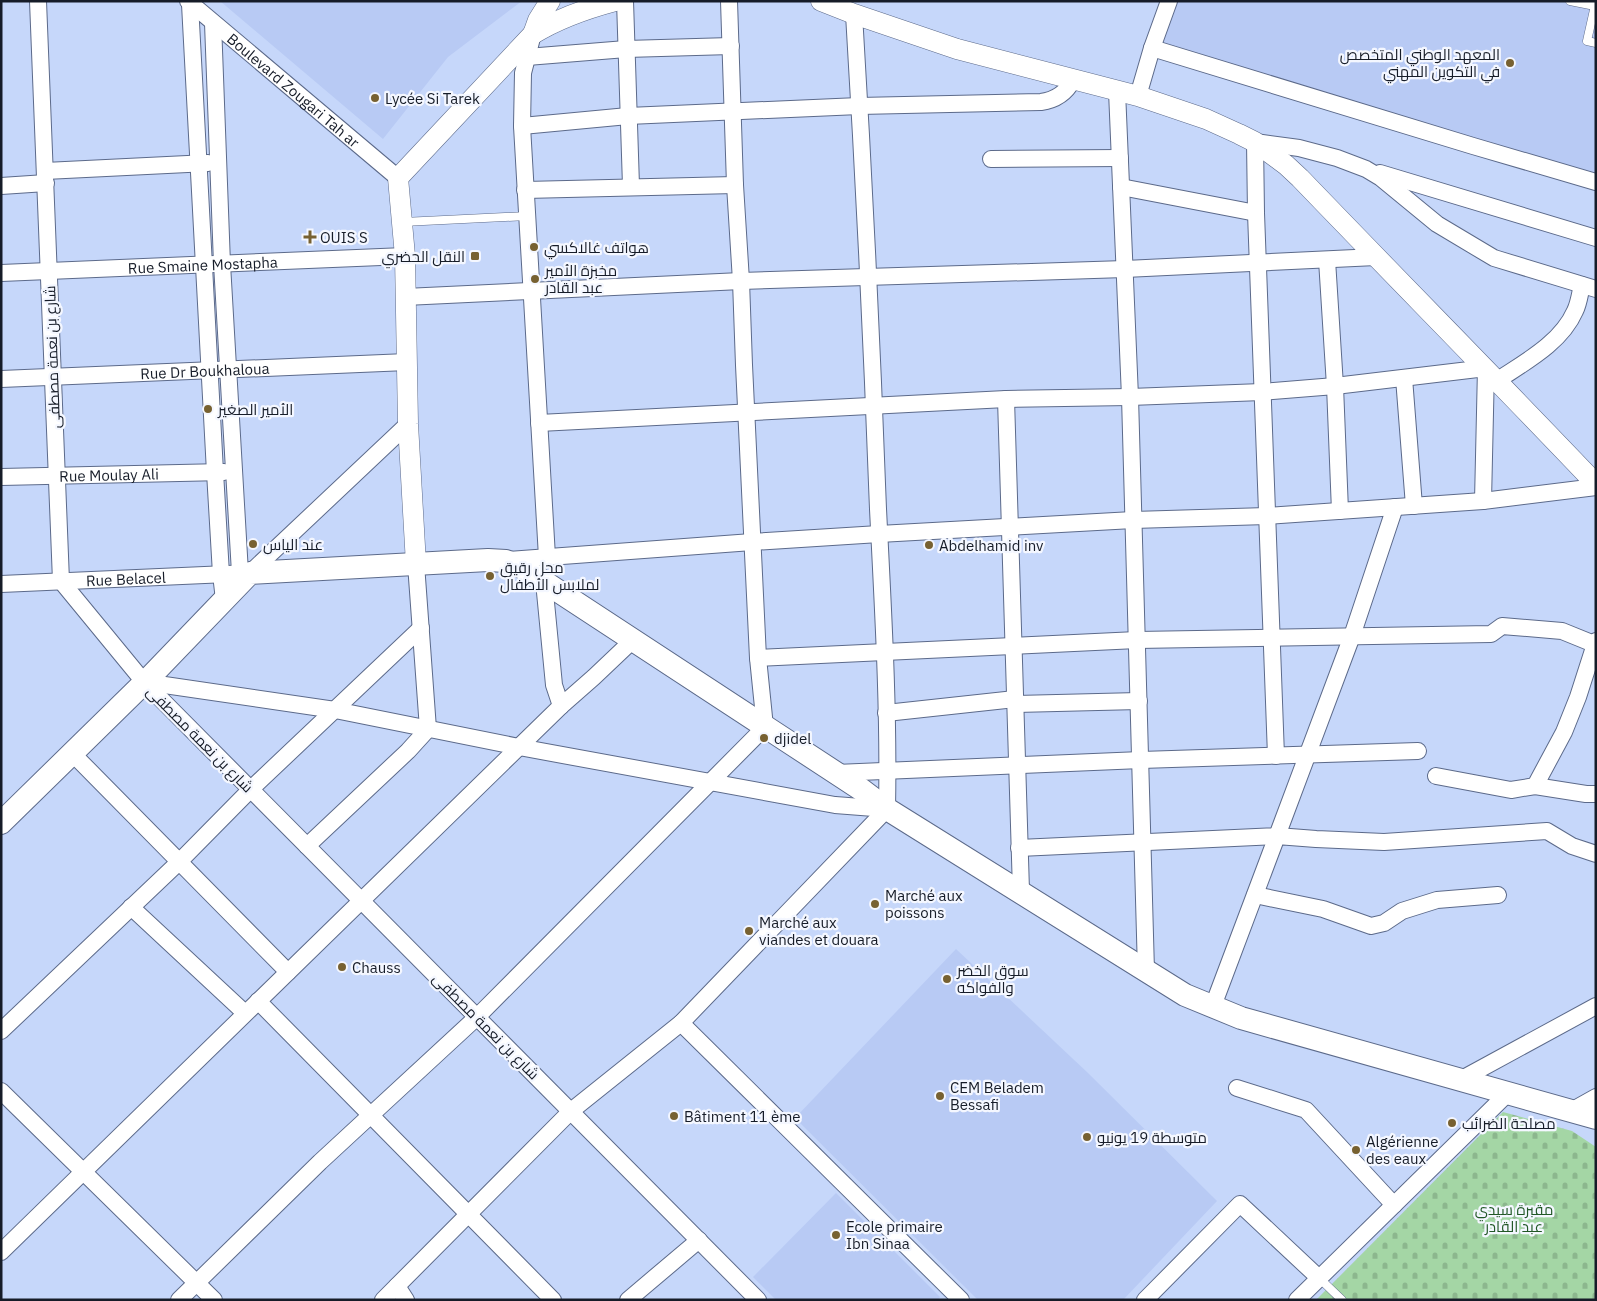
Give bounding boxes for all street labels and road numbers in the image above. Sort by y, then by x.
street label: Boulevard Zougari Tah ar [223,29,364,151]
street label: Rue Smaine Mostapha [127,252,278,277]
street label: شارع بن نعمة مصطفى [40,285,66,429]
street label: Rue Dr Boukhaloua [140,358,270,383]
street label: Rue Moulay Ali [59,464,159,485]
street label: Rue Belacel [86,567,166,590]
street label: شارع بن نعمة مصطفى [141,682,257,798]
street label: شارع بن نعمة مصطفى [427,969,543,1085]

